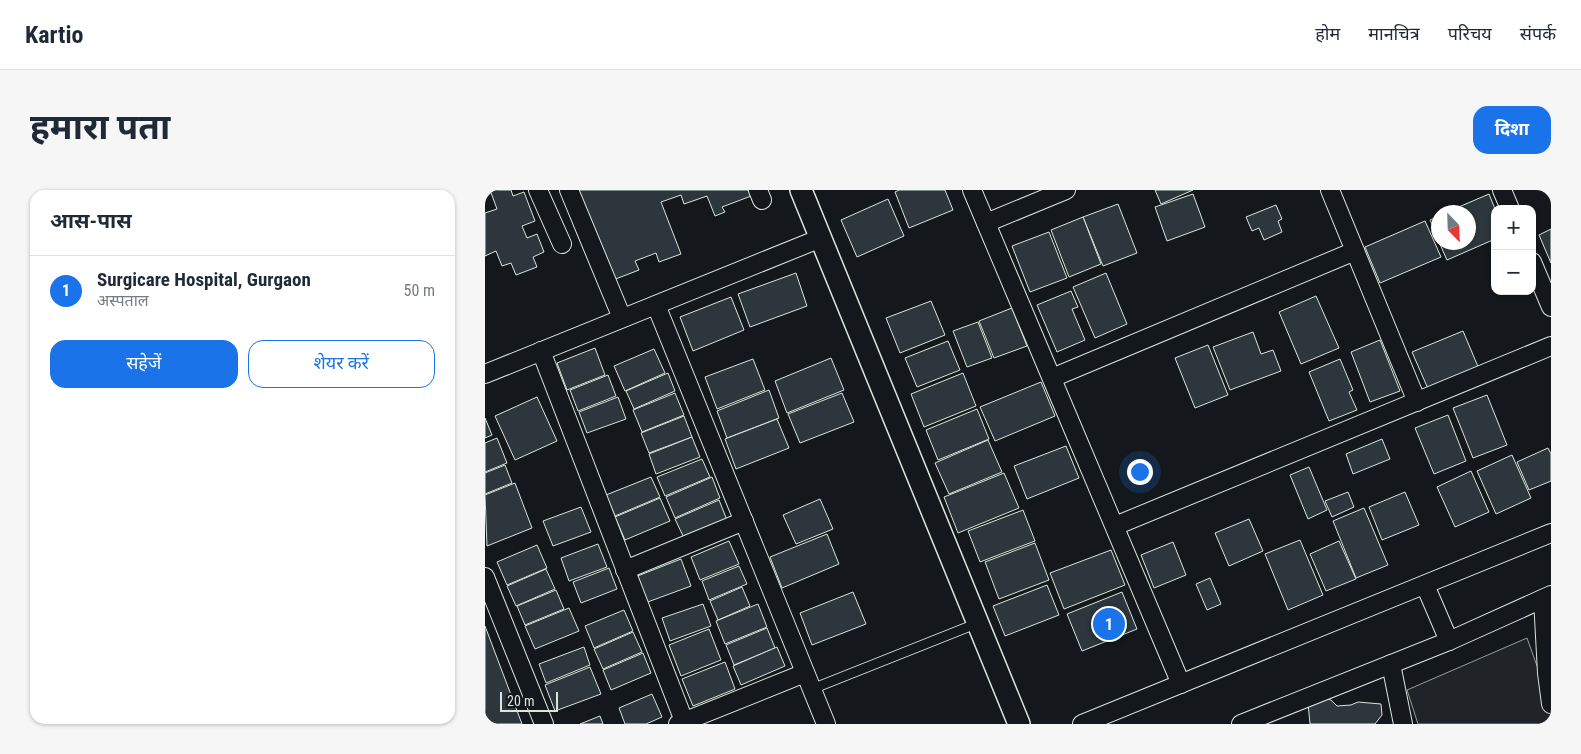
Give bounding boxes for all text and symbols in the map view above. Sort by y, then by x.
text: Kartio [25,21,83,49]
text: होम [1315,23,1340,44]
text: मानचित्र [1368,23,1420,44]
text: परिचय [1448,23,1492,44]
text: संपर्क [1520,23,1556,44]
button: दिशा [1473,106,1551,154]
text: हमारा पता [30,107,170,148]
north arrow [1431,205,1476,250]
map controls [1491,205,1536,295]
button: + [1491,205,1536,250]
text: आस-पास [50,209,132,233]
button: − [1491,250,1536,295]
text: Surgicare Hospital, Gurgaon [97,268,311,291]
text: 1 [62,281,70,300]
text: 50 m [403,281,435,300]
text: अस्पताल [97,291,149,310]
button: सहेजें [50,340,238,388]
button: शेयर करें [248,340,435,388]
your location [1127,459,1153,485]
pin: 1 [1093,605,1125,643]
scale bar [500,689,557,712]
text: 20 m [507,693,535,709]

